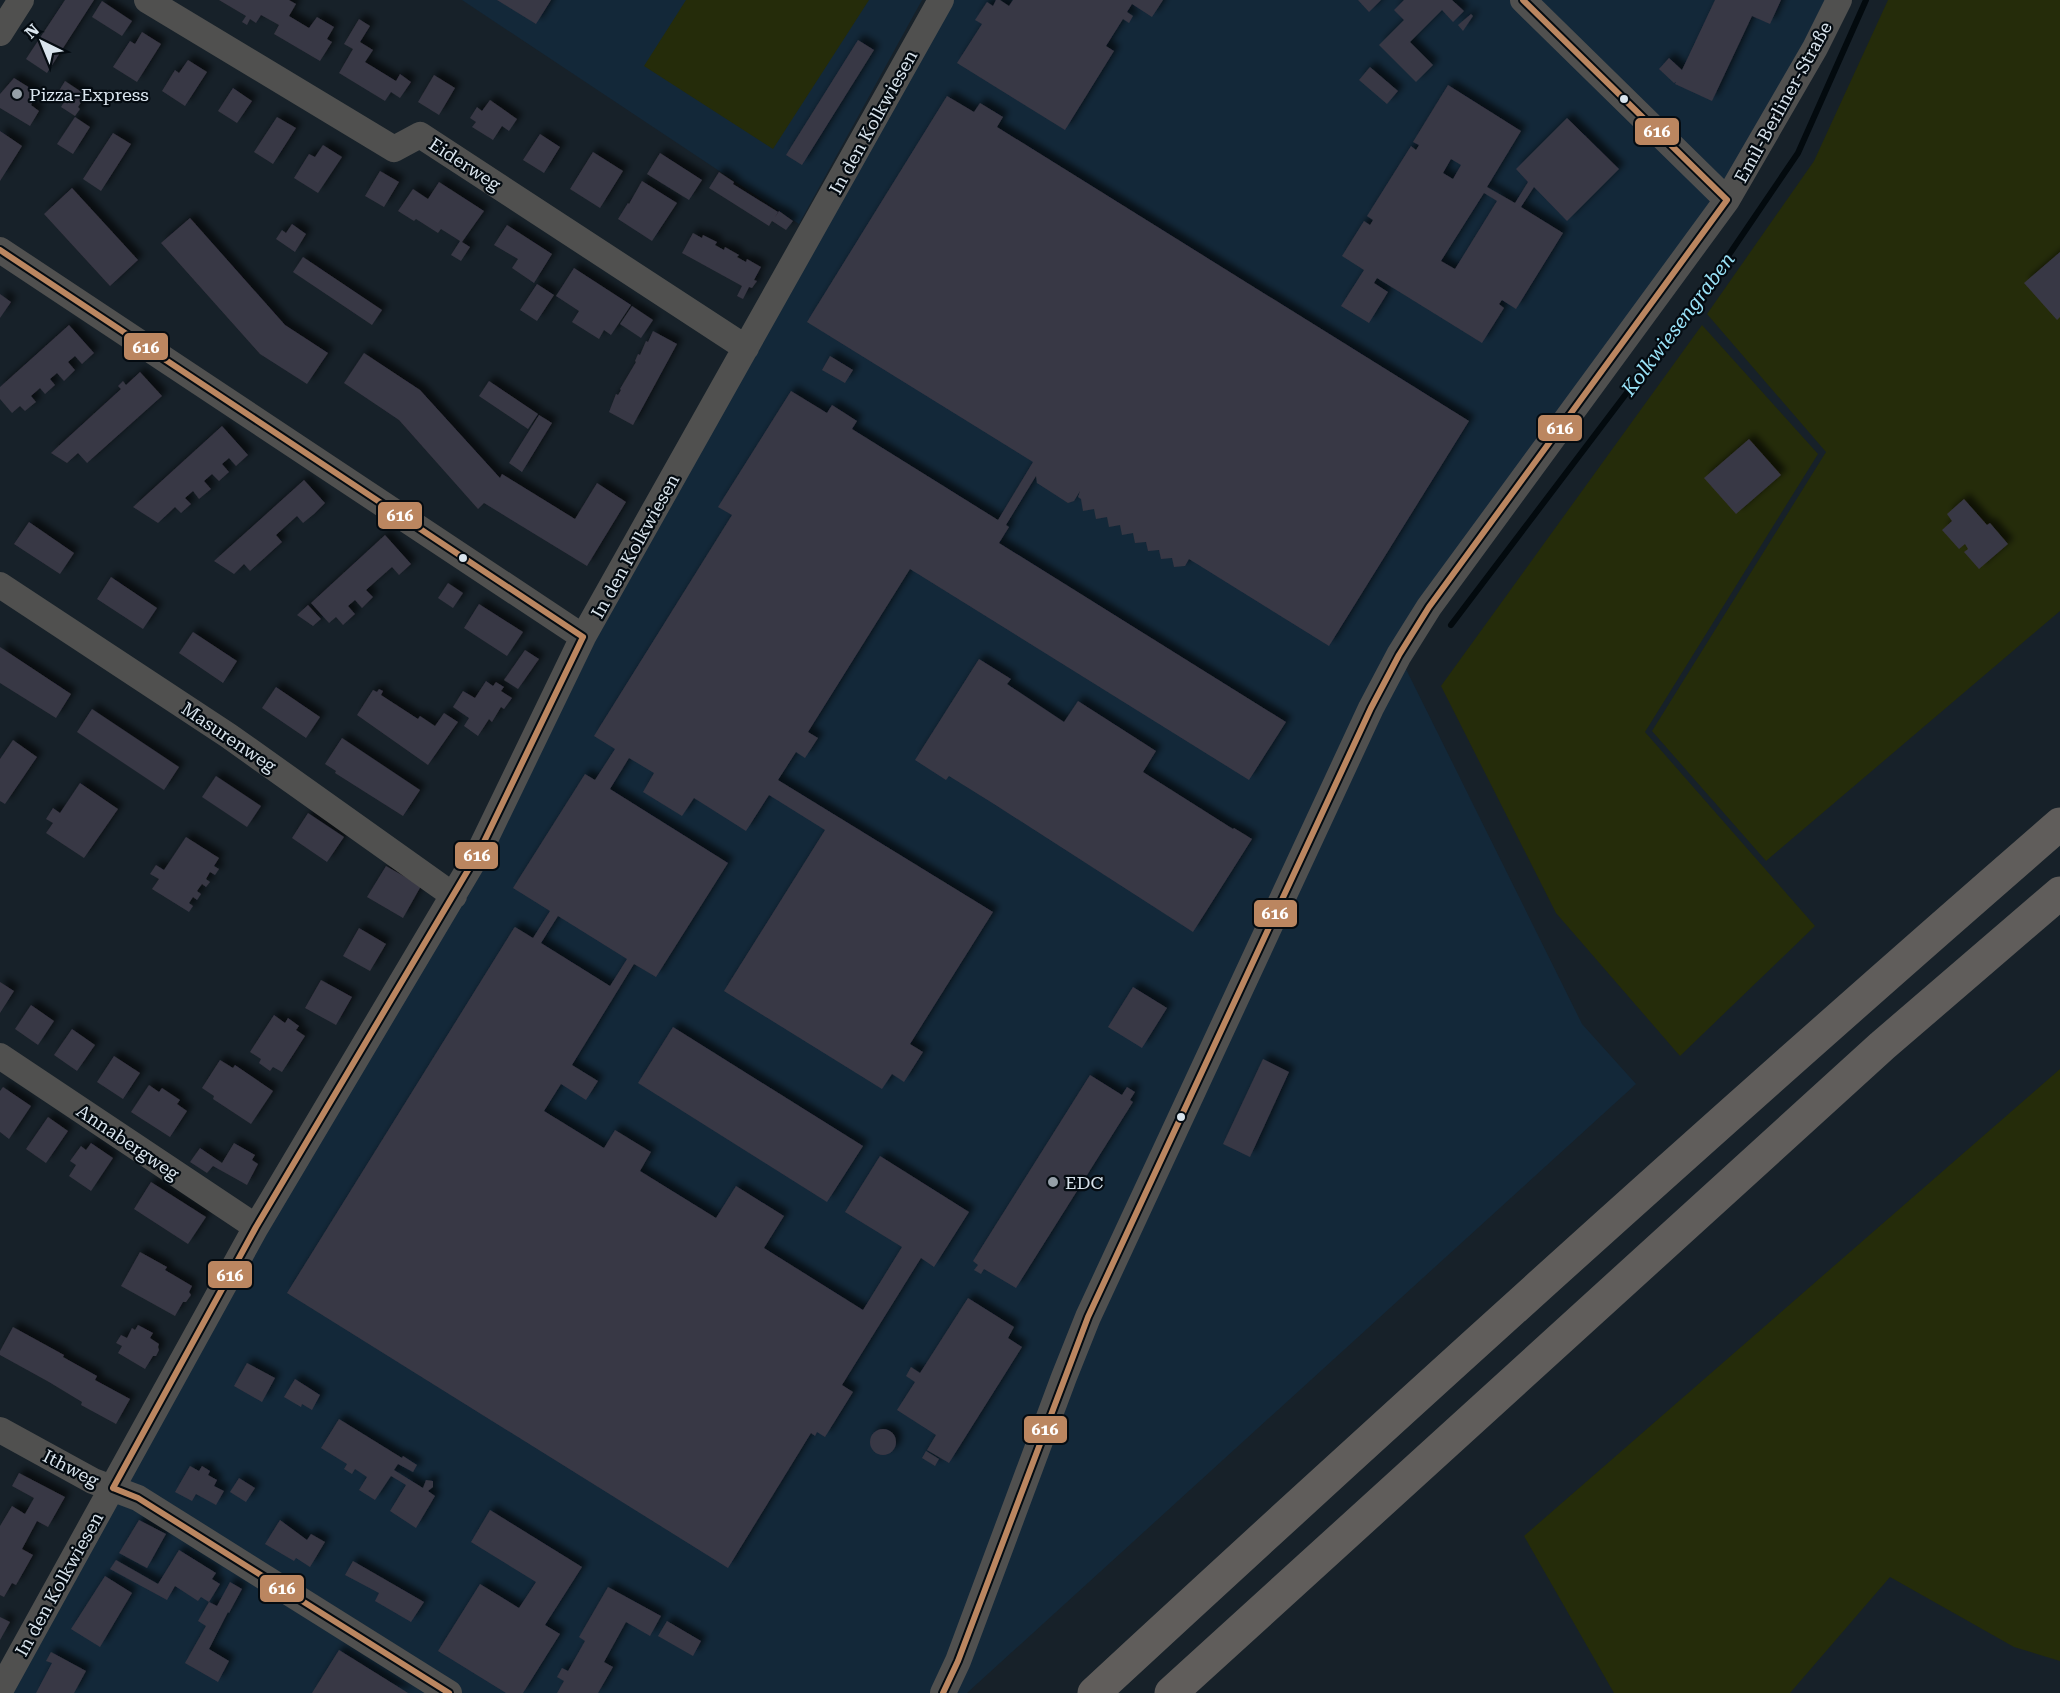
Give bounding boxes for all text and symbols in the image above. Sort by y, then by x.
north arrow [12,12,72,72]
street label: Emil-Berliner-Straße [1730,18,1836,186]
text: N [21,20,43,43]
street label: In den Kolkwiesen [825,46,922,198]
place label: Pizza-Express [29,84,149,105]
marker: Pizza-Express [10,87,24,101]
unlabelled marker [1618,93,1630,105]
line badge: 616 [1634,117,1680,146]
text: 616 [1644,122,1670,141]
street label: Eiderweg [425,133,505,195]
water label: Kolkwiesengraben [1616,248,1740,401]
line badge: 616 [123,332,169,361]
text: 616 [133,338,159,357]
line badge: 616 [1537,414,1583,442]
text: 616 [1547,419,1573,438]
street label: In den Kolkwiesen [587,470,684,622]
line badge: 616 [377,501,423,530]
text: 616 [387,506,413,525]
unlabelled marker [457,552,469,564]
street label: Masurenweg [178,698,281,777]
line badge: 616 [454,841,499,870]
text: 616 [464,846,490,865]
line badge: 616 [1253,899,1298,928]
text: 616 [1262,904,1288,923]
street label: Annabergweg [73,1100,184,1184]
unlabelled marker [1175,1111,1187,1123]
place label: EDC [1065,1172,1103,1193]
marker: EDC [1046,1175,1060,1189]
line badge: 616 [207,1260,253,1289]
text: 616 [217,1266,243,1285]
line badge: 616 [1023,1415,1068,1444]
text: 616 [1032,1420,1058,1439]
street label: Ithweg [40,1445,103,1491]
street label: In den Kolkwiesen [11,1508,108,1660]
line badge: 616 [259,1574,305,1603]
text: 616 [269,1579,295,1598]

